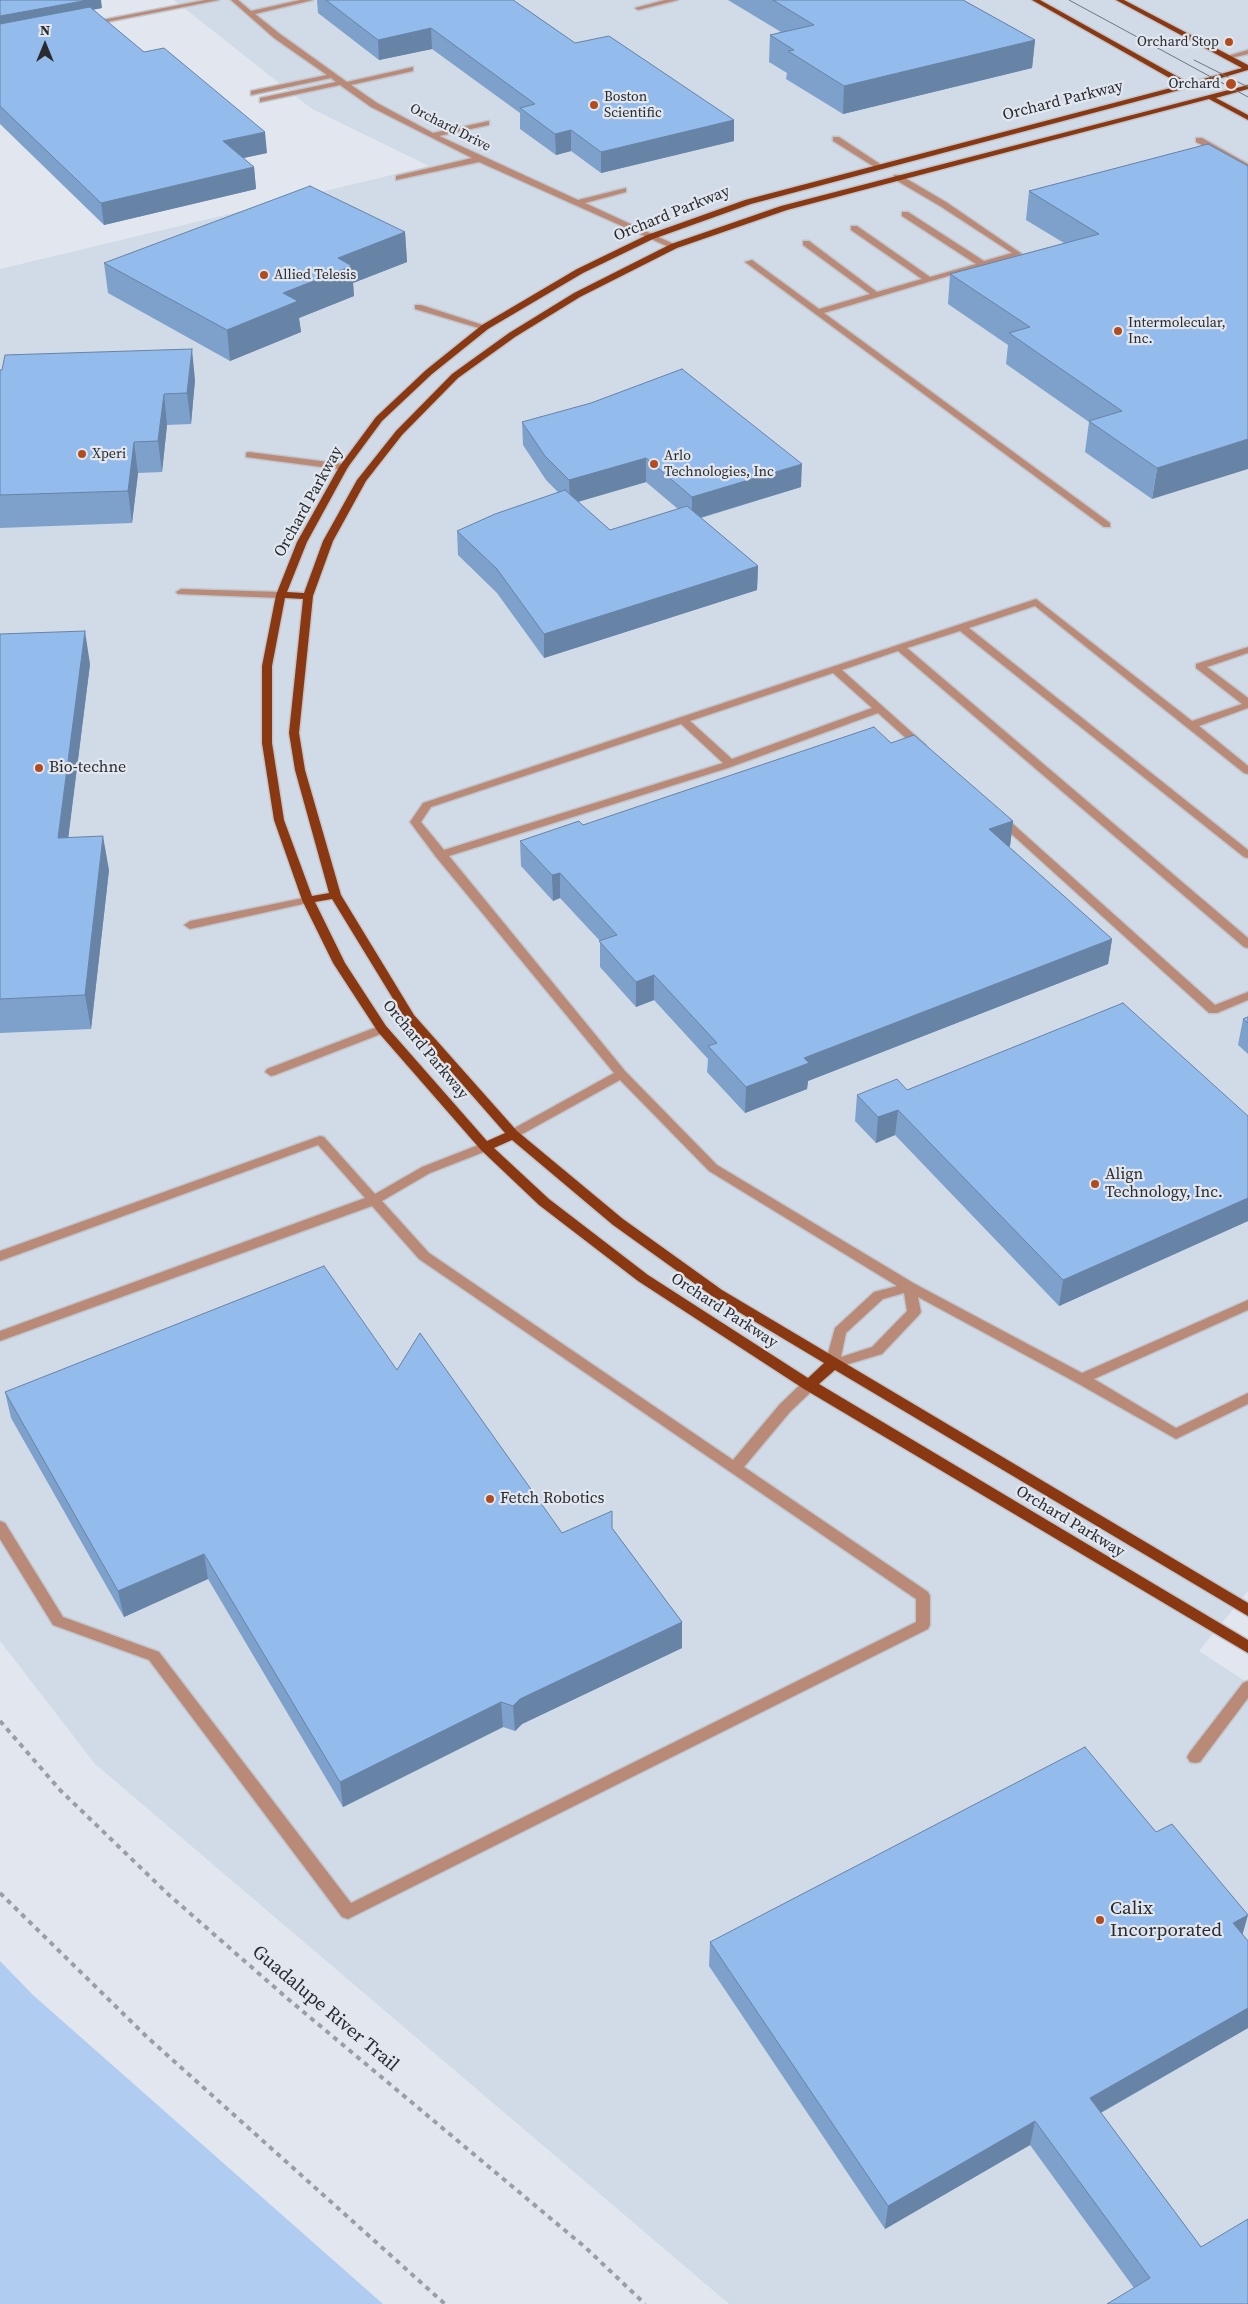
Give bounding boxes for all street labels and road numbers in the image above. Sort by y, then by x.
street label: Orchard Parkway [1001,77,1125,125]
street label: Orchard Drive [407,100,493,156]
street label: Orchard Parkway [611,182,733,246]
street label: Orchard Parkway [271,443,347,561]
street label: Orchard Parkway [378,996,472,1104]
street label: Orchard Parkway [667,1269,781,1353]
street label: Orchard Parkway [1012,1482,1128,1562]
street label: Guadalupe River Trail [247,1941,403,2077]

